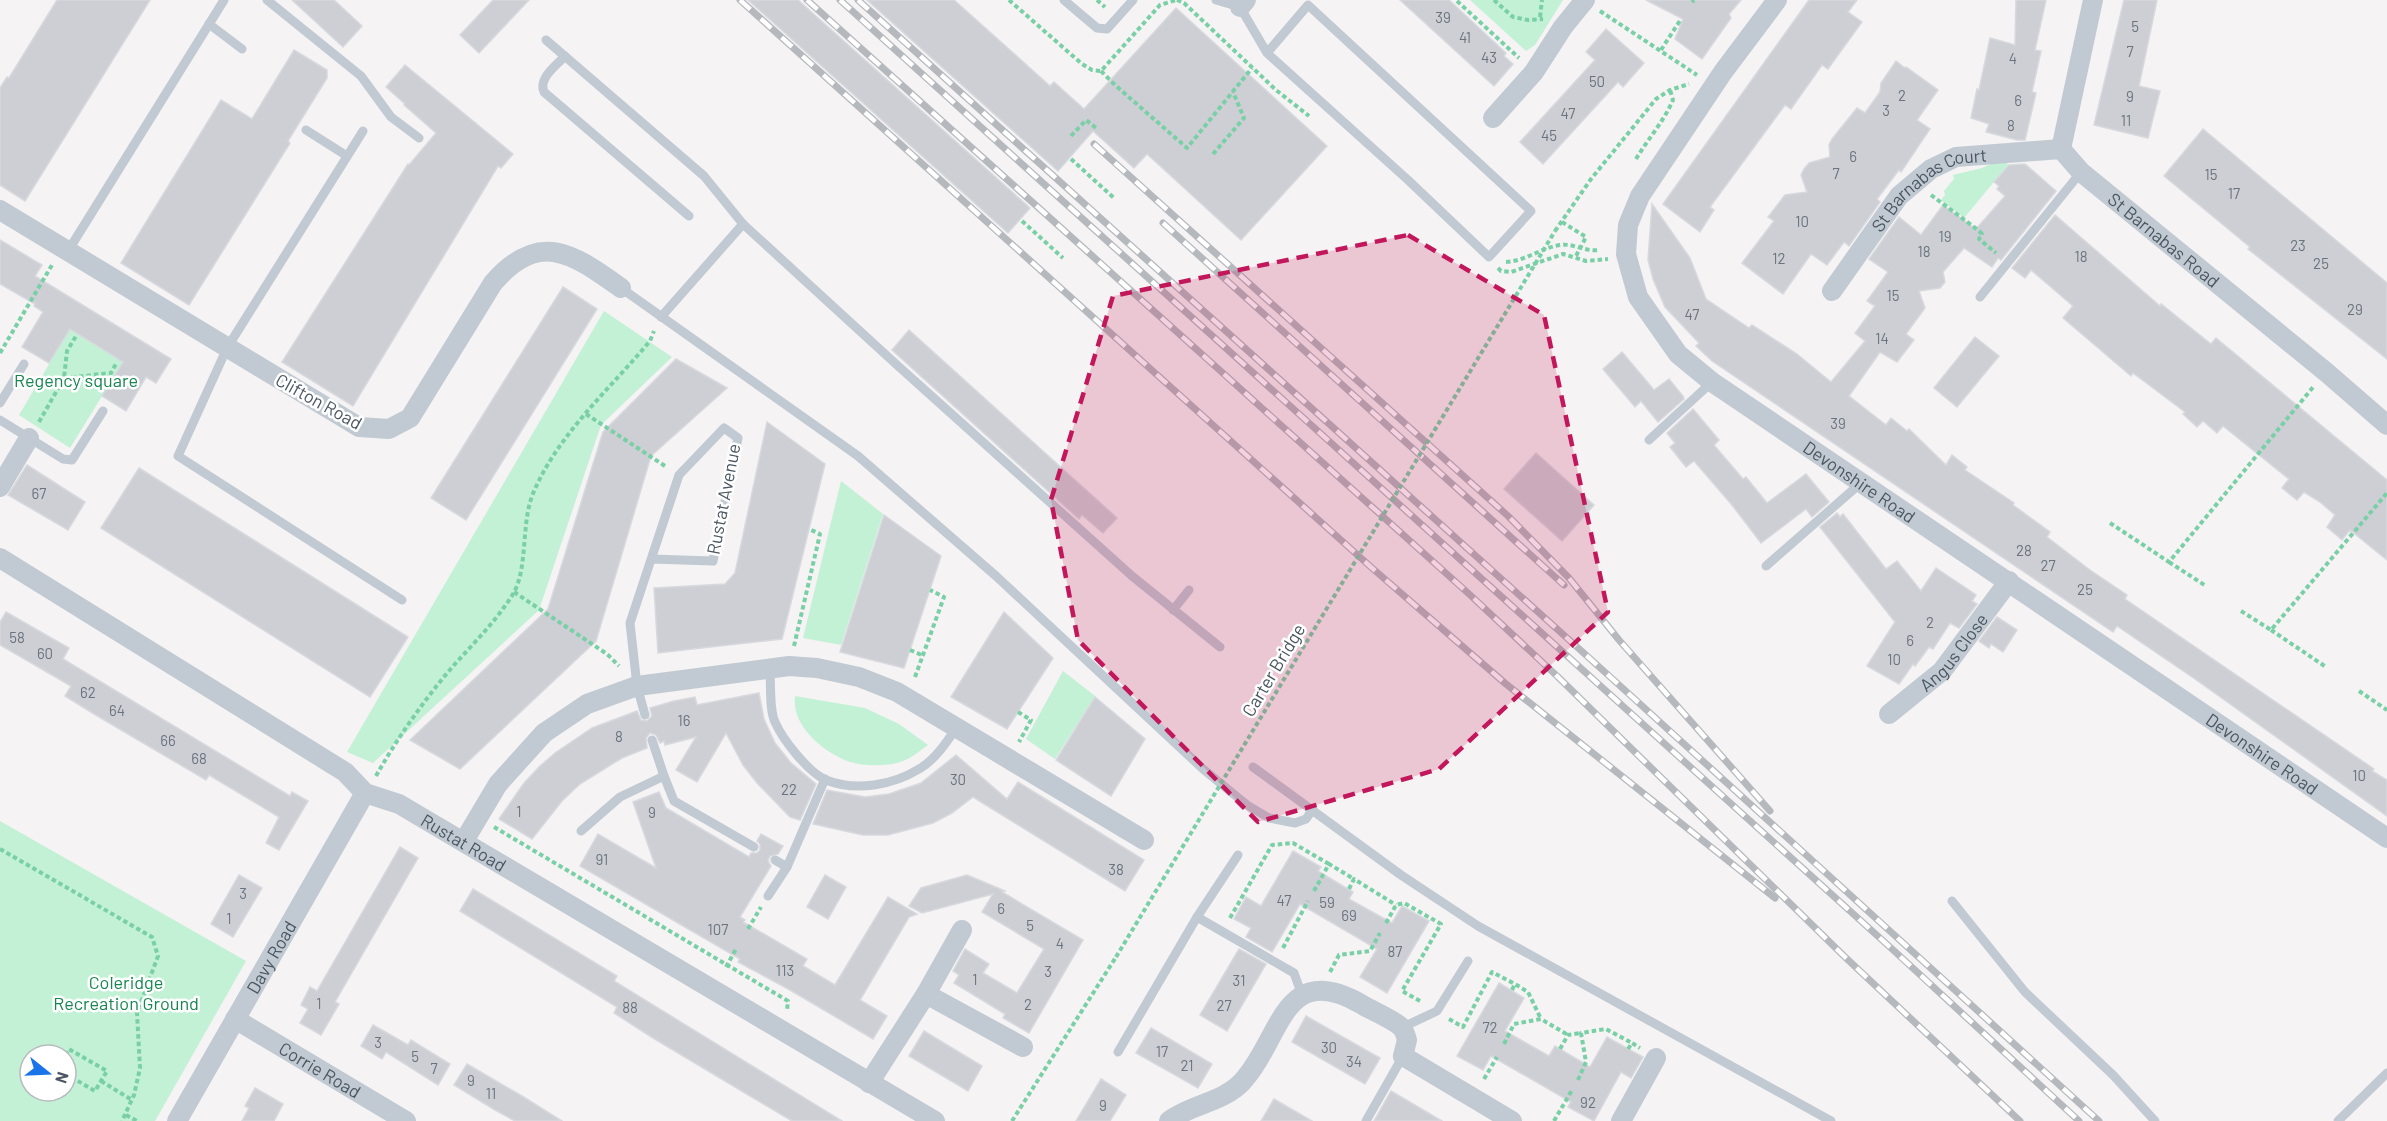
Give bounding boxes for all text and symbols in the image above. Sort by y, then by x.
house number: 39 [1435,8,1451,26]
house number: 5 [2131,17,2139,35]
house number: 41 [1459,28,1471,46]
house number: 7 [2126,42,2134,60]
house number: 43 [1481,48,1497,66]
house number: 4 [2009,49,2017,67]
house number: 50 [1589,72,1605,90]
house number: 2 [1898,86,1906,104]
house number: 9 [2126,87,2134,105]
house number: 6 [2014,91,2022,109]
house number: 3 [1882,101,1890,119]
house number: 47 [1561,104,1575,122]
house number: 11 [2121,111,2131,129]
house number: 8 [2007,116,2015,134]
house number: 45 [1541,126,1557,144]
street label: St Barnabas Court [1866,144,1988,236]
house number: 6 [1849,147,1857,165]
house number: 7 [1832,164,1840,182]
house number: 15 [2205,165,2217,183]
house number: 17 [2228,184,2240,202]
street label: St Barnabas Road [2104,188,2224,292]
house number: 10 [1795,212,1809,230]
house number: 19 [1938,227,1952,245]
house number: 23 [2290,236,2306,254]
house number: 18 [1917,242,1931,260]
house number: 18 [2074,247,2088,265]
house number: 12 [1772,249,1786,267]
house number: 25 [2313,254,2329,272]
house number: 15 [1887,286,1899,304]
house number: 29 [2347,300,2363,318]
house number: 47 [1685,305,1699,323]
house number: 14 [1875,329,1889,347]
street label: Clifton Road [272,368,366,434]
park label: Regency square [14,369,138,391]
house number: 39 [1830,414,1846,432]
street label: Devonshire Road [1799,436,1920,527]
street label: Rustat Avenue [701,442,745,556]
house number: 67 [32,484,46,502]
house number: 28 [2016,541,2032,559]
house number: 27 [2040,556,2056,574]
house number: 25 [2077,580,2093,598]
street label: Angus Close [1915,609,1992,696]
house number: 2 [1926,613,1934,631]
street label: Carter Bridge [1237,620,1309,720]
house number: 58 [9,628,25,646]
house number: 6 [1906,631,1914,649]
house number: 60 [37,644,53,662]
house number: 10 [1887,650,1901,668]
house number: 62 [80,683,96,701]
house number: 64 [109,701,125,719]
street label: Devonshire Road [2202,708,2323,799]
house number: 16 [678,711,690,729]
house number: 8 [615,727,623,745]
house number: 66 [160,731,176,749]
house number: 68 [191,749,207,767]
house number: 10 [2352,766,2366,784]
house number: 30 [950,770,966,788]
house number: 22 [781,780,797,798]
house number: 1 [516,802,522,820]
house number: 9 [648,803,656,821]
street label: Rustat Road [417,809,510,876]
house number: 91 [596,850,608,868]
house number: 38 [1108,860,1124,878]
house number: 3 [239,884,247,902]
house number: 47 [1277,891,1291,909]
house number: 59 [1319,893,1335,911]
house number: 6 [997,899,1005,917]
house number: 69 [1341,906,1357,924]
house number: 1 [226,909,232,927]
house number: 5 [1026,916,1034,934]
street label: Davy Road [241,917,301,997]
house number: 107 [708,920,728,938]
house number: 4 [1056,934,1064,952]
house number: 87 [1388,942,1402,960]
house number: 113 [776,961,794,979]
house number: 3 [1044,962,1052,980]
house number: 1 [972,970,978,988]
park label: Coleridge Recreation Ground [53,971,199,1014]
house number: 31 [1233,971,1245,989]
house number: 1 [316,994,322,1012]
house number: 2 [1024,995,1032,1013]
house number: 27 [1216,996,1232,1014]
house number: 88 [622,998,638,1016]
house number: 72 [1482,1018,1498,1036]
house number: 3 [374,1033,382,1051]
street label: Corrie Road [275,1037,365,1103]
house number: 30 [1321,1038,1337,1056]
house number: 17 [1156,1042,1168,1060]
north arrow [18,1043,78,1103]
house number: 5 [411,1047,419,1065]
house number: 34 [1346,1052,1362,1070]
house number: 21 [1180,1056,1194,1074]
house number: 7 [430,1059,438,1077]
text: N [52,1070,73,1086]
house number: 9 [467,1071,475,1089]
house number: 11 [486,1084,496,1102]
house number: 92 [1580,1093,1596,1111]
house number: 9 [1099,1096,1107,1114]

